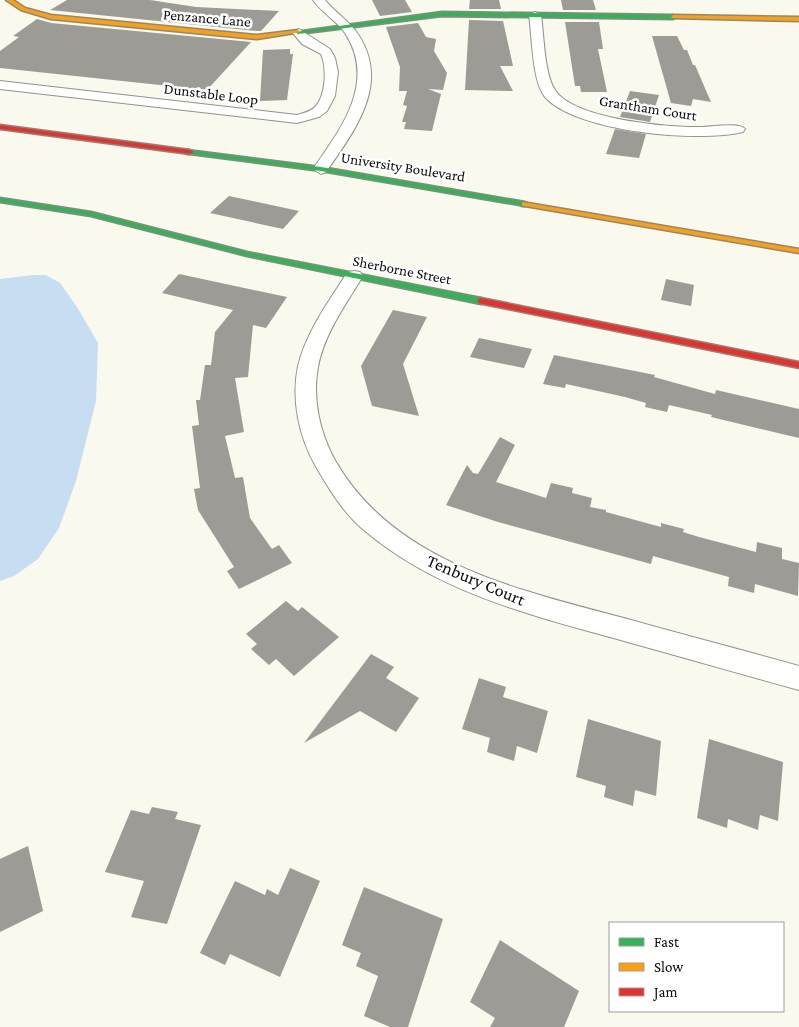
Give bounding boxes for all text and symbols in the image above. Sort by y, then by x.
street label: Penzance Lane [163,6,252,30]
street label: Dunstable Loop [163,80,259,109]
street label: Grantham Court [598,92,699,124]
street label: University Boulevard [340,149,466,186]
street label: Sherborne Street [351,253,454,288]
street label: Tenbury Court [424,550,529,610]
legend [609,922,784,1012]
text: Fast [654,934,680,950]
text: Slow [654,959,684,975]
text: Jam [652,984,677,1001]

